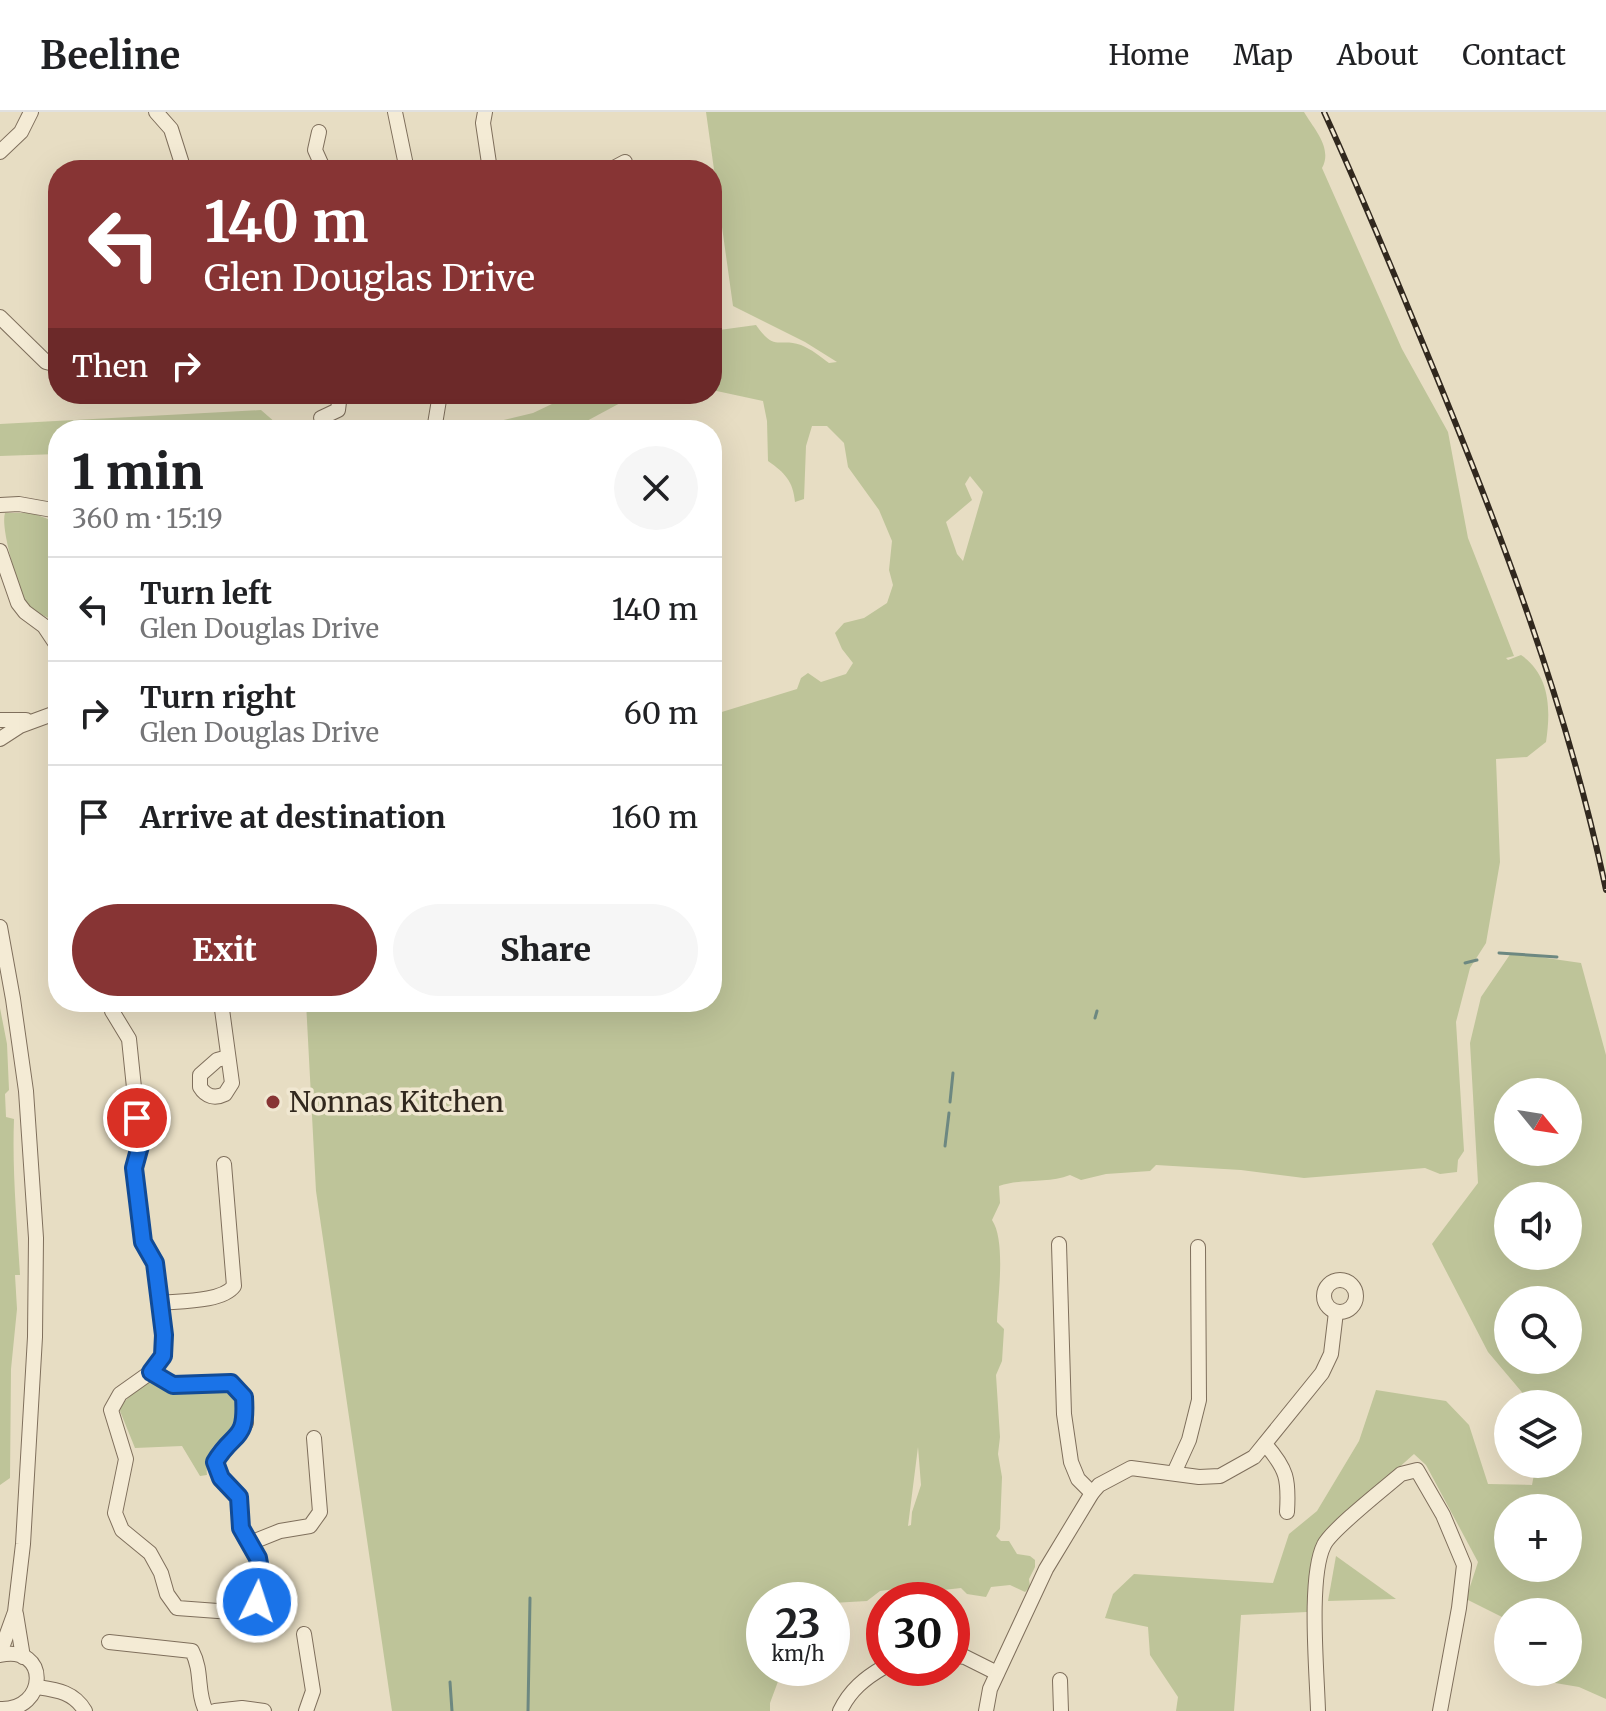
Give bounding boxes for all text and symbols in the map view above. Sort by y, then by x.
text: Beeline [40,32,180,79]
text: Home [1108,37,1189,73]
text: Map [1233,37,1293,73]
text: About [1337,37,1418,73]
text: Contact [1462,37,1566,73]
text: 140 m [204,187,369,257]
icon: left [72,192,176,296]
text: Glen Douglas Drive [204,256,535,301]
icon: right [164,344,208,388]
text: Then [72,347,148,385]
text: 1 min [72,442,204,502]
button: close [614,446,698,530]
text: 360 m · 15:19 [72,502,223,535]
text: Turn left [140,574,272,612]
icon: left [72,587,116,631]
text: 140 m [612,590,698,628]
text: Glen Douglas Drive [140,612,379,645]
text: Turn right [140,678,296,716]
icon: right [72,691,116,735]
text: 60 m [624,694,698,732]
text: Glen Douglas Drive [140,716,379,749]
icon: arrive [72,795,116,839]
text: Arrive at destination [140,798,446,836]
text: 160 m [611,798,698,836]
button: Exit [72,904,377,996]
button: Share [393,904,698,996]
north arrow [1494,1078,1582,1166]
map controls [1494,1078,1582,1686]
pin [103,1084,171,1152]
place label: Nonnas Kitchen [289,1084,504,1120]
marker: Nonnas Kitchen [264,1093,282,1111]
icon: arrive [115,1096,159,1140]
button: sound [1494,1182,1582,1270]
button: search [1494,1286,1582,1374]
button: layers [1494,1390,1582,1478]
button: + [1494,1494,1582,1582]
position arrow [215,1560,299,1644]
speed limit sign: 30 [866,1582,970,1686]
button: − [1494,1598,1582,1686]
text: 23 [775,1599,821,1649]
text: km/h [772,1641,824,1666]

